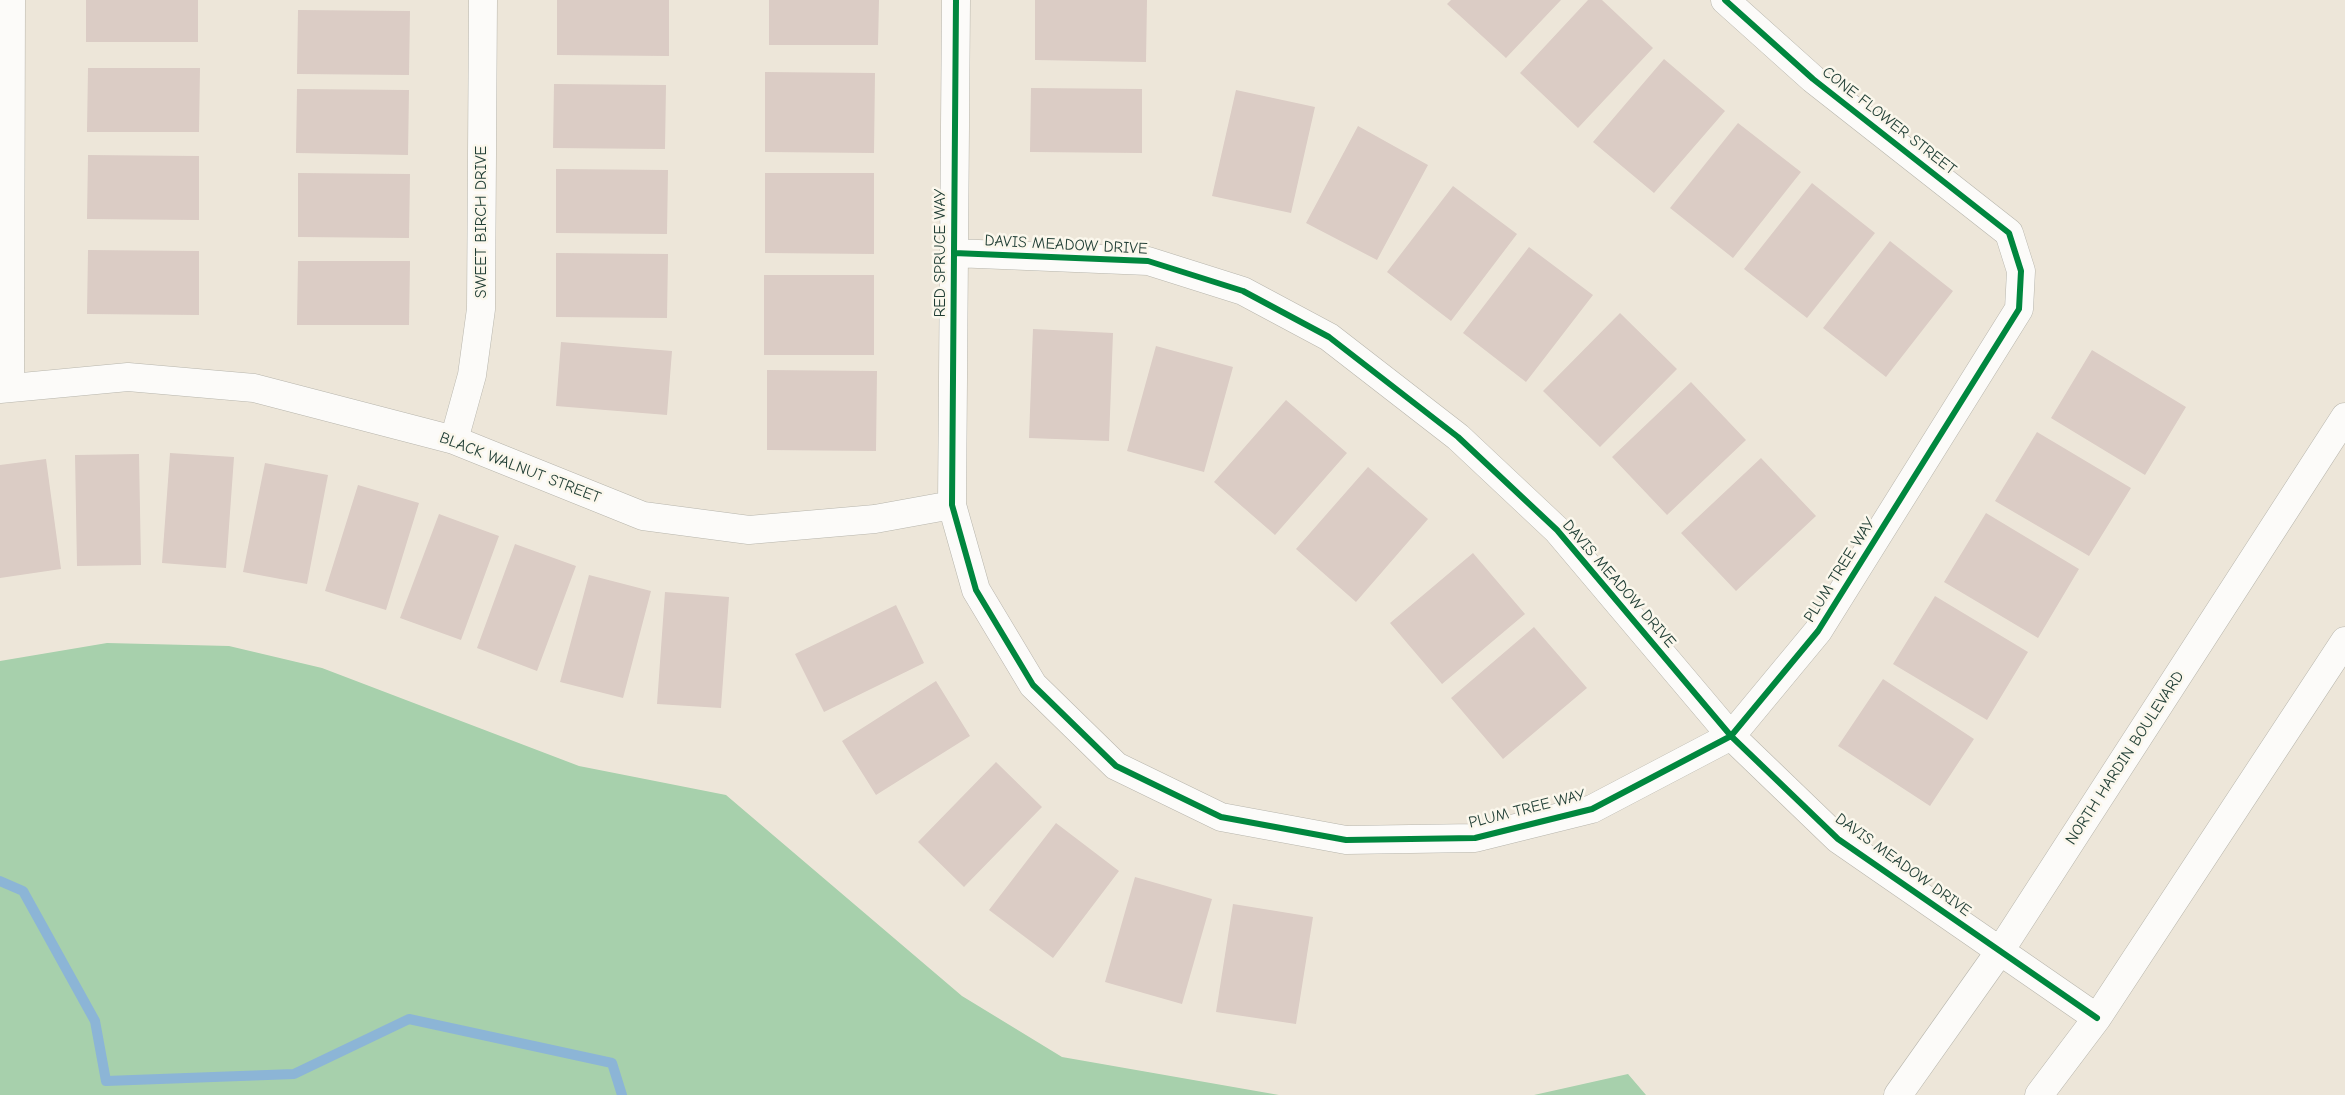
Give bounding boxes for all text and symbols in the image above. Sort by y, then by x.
street label: CONE FLOWER STREET [1818,63,1960,179]
street label: SWEET BIRCH DRIVE [471,146,491,298]
street label: RED SPRUCE WAY [930,189,950,317]
street label: DAVIS MEADOW DRIVE [984,231,1148,259]
street label: BLACK WALNUT STREET [437,428,603,508]
street label: PLUM TREE WAY [1800,514,1880,626]
street label: DAVIS MEADOW DRIVE [1558,516,1680,652]
street label: NORTH HARDIN BOULEVARD [2062,668,2188,848]
street label: PLUM TREE WAY [1467,785,1587,833]
street label: DAVIS MEADOW DRIVE [1831,809,1975,921]

